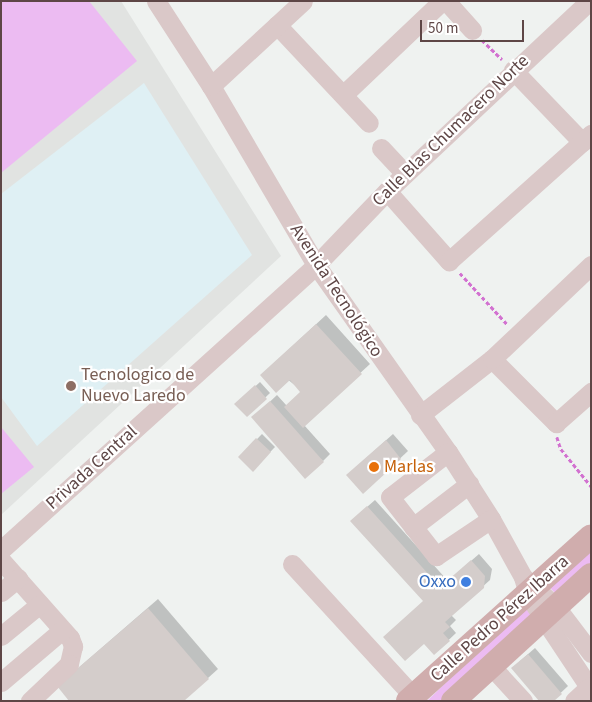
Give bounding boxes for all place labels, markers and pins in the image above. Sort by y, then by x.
place label: Tecnologico de Nuevo Laredo [81,365,194,408]
marker: Tecnologico de Nuevo Laredo [65,380,77,392]
place label: Marlas [384,456,434,478]
marker: Marlas [368,461,380,473]
place label: Oxxo [419,571,456,593]
marker: Oxxo [460,576,472,588]

